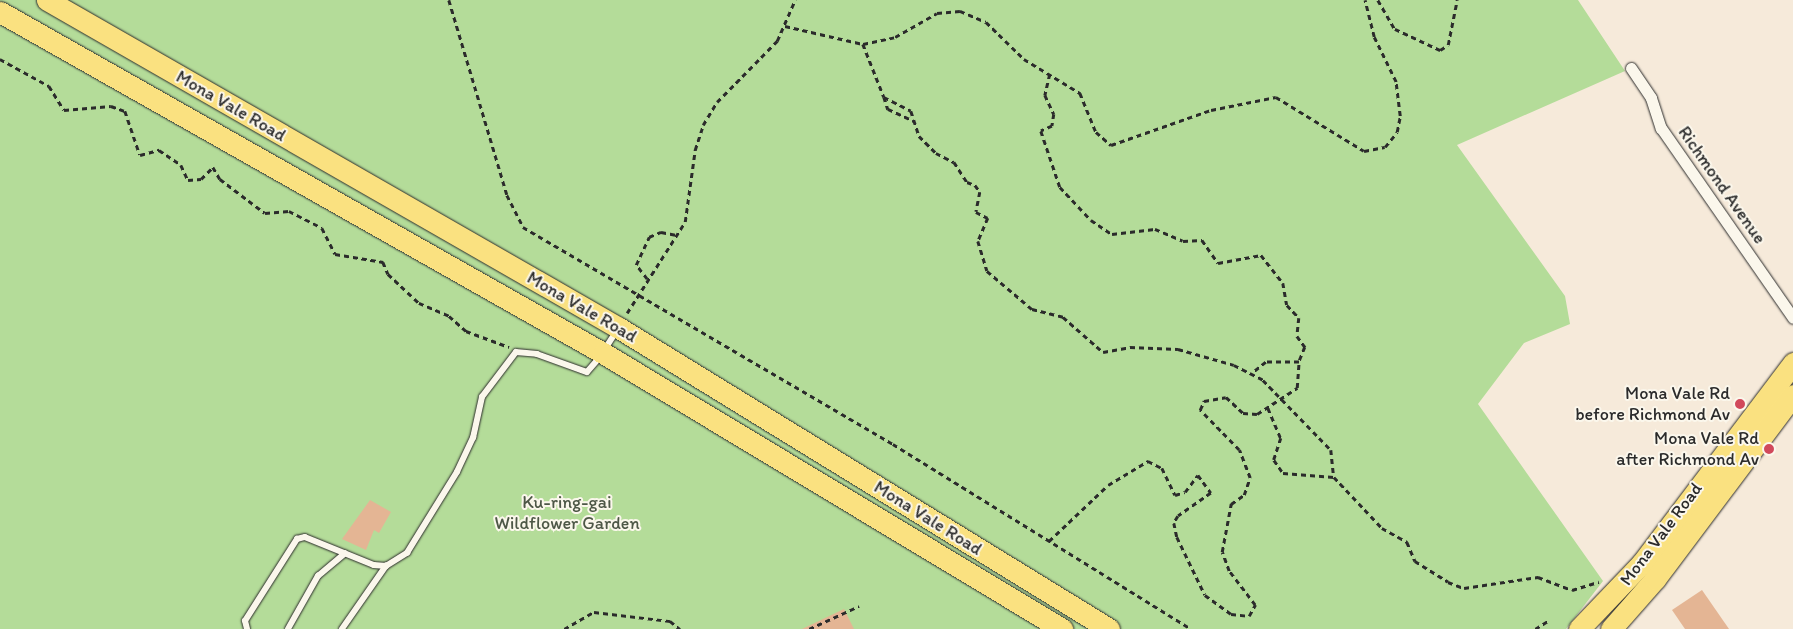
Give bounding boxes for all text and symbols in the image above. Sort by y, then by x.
street label: Mona Vale Road [173,66,289,146]
street label: Richmond Avenue [1674,122,1770,248]
street label: Mona Vale Road [524,267,640,347]
place label: Mona Vale Rd before Richmond Av [1575,383,1730,426]
marker: Mona Vale Rd before Richmond Av [1734,398,1746,410]
place label: Mona Vale Rd after Richmond Av [1616,428,1759,470]
marker: Mona Vale Rd after Richmond Av [1763,443,1775,455]
street label: Mona Vale Road [870,476,986,560]
street label: Mona Vale Road [1616,479,1706,589]
park label: Ku-ring-gai Wildflower Garden [494,492,640,534]

